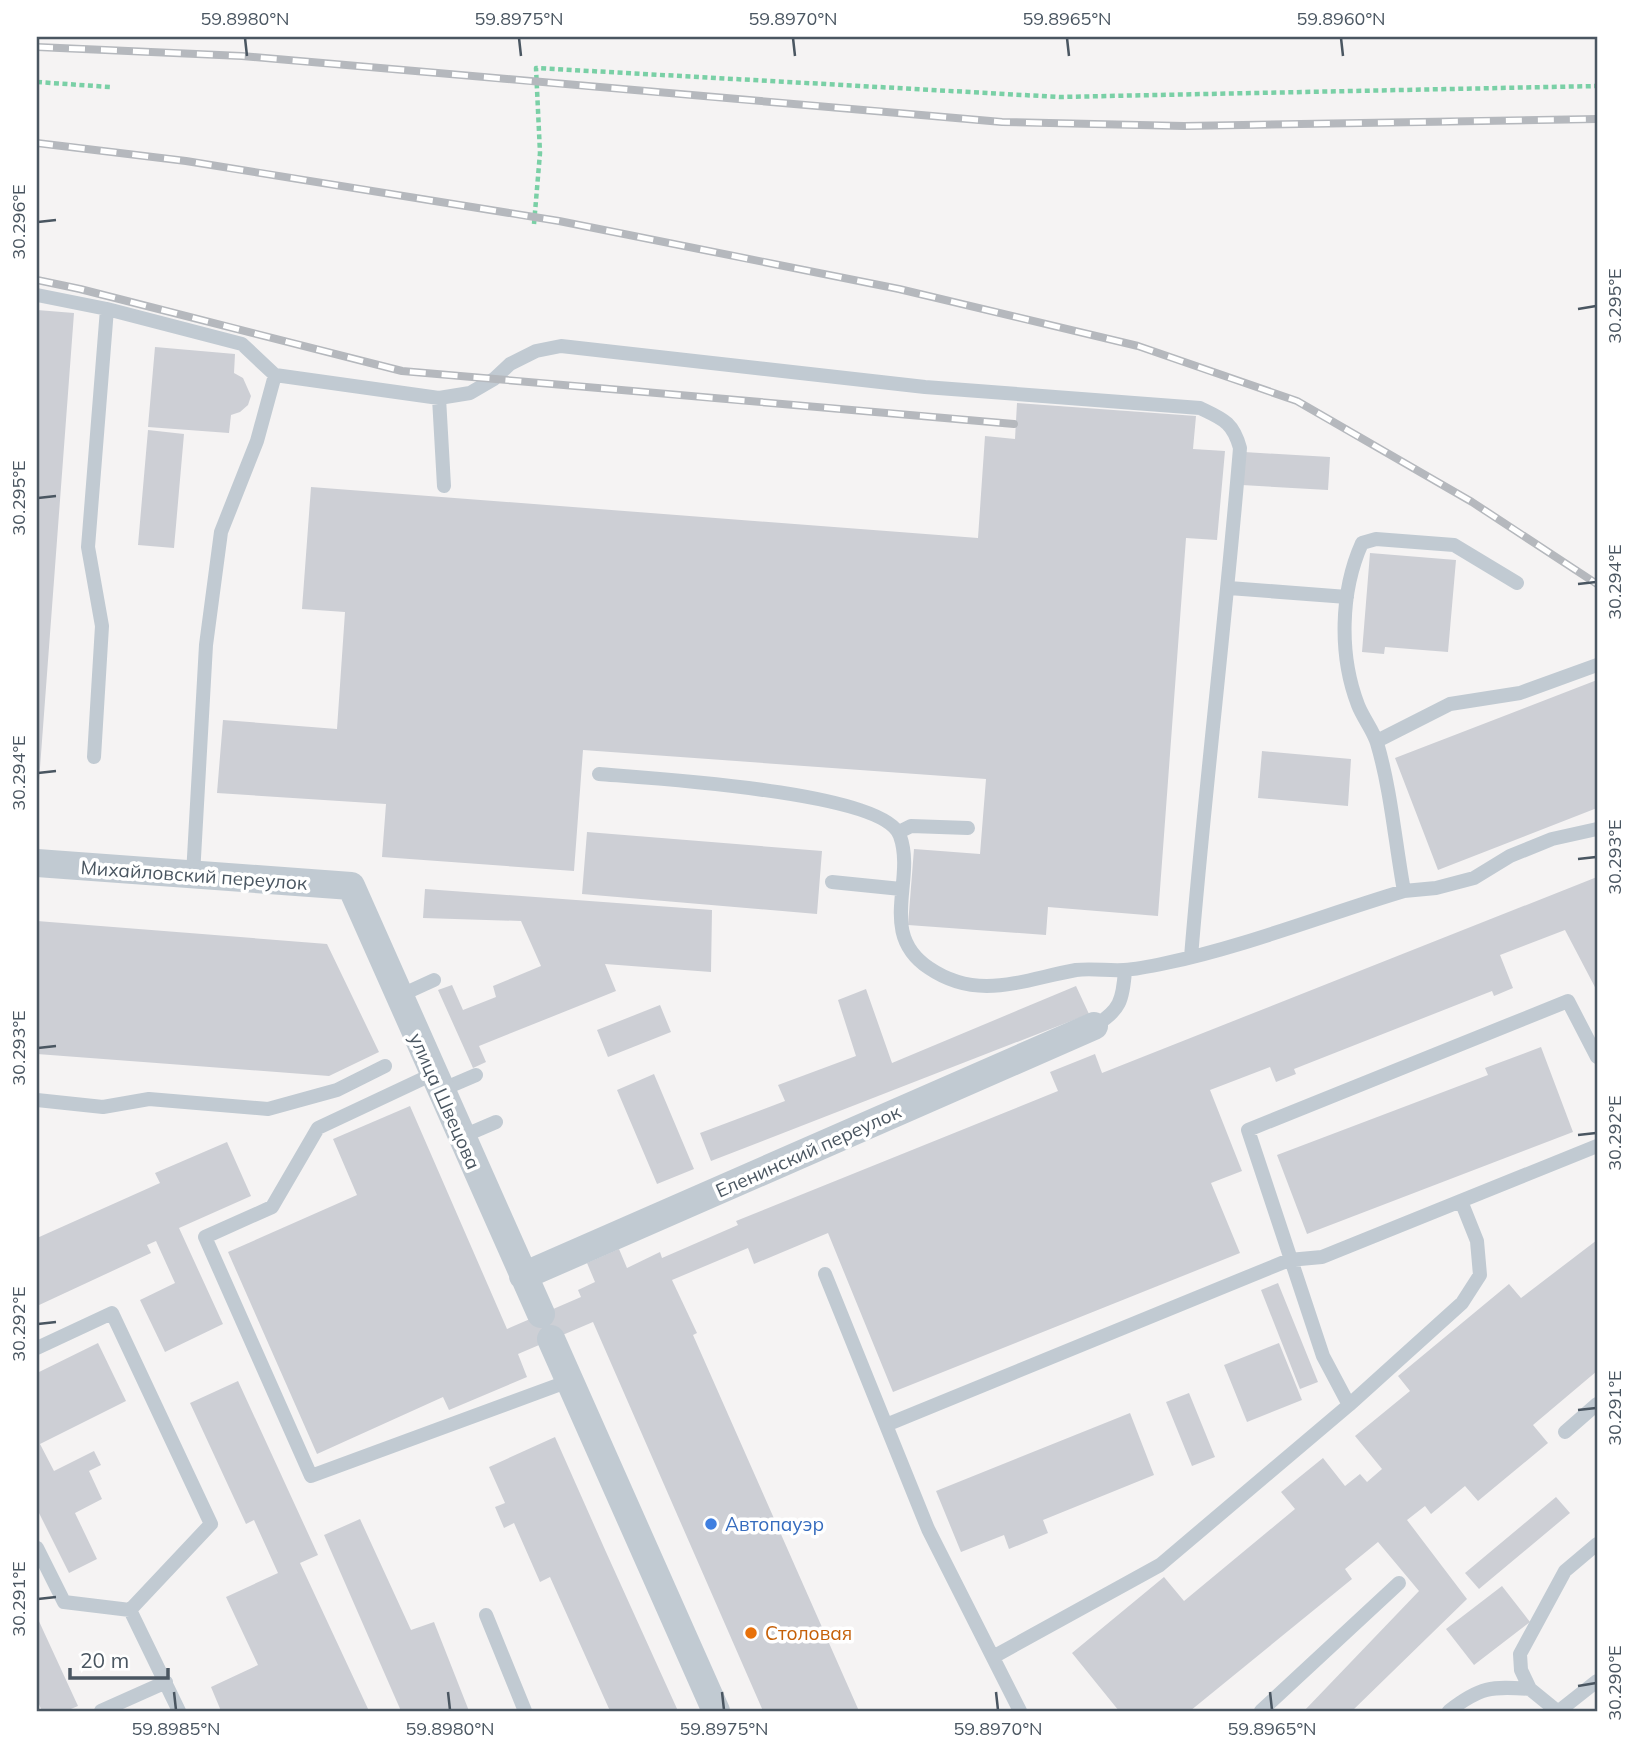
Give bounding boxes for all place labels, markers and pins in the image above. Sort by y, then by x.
place label: Автопауэр [725,1512,824,1536]
marker: Автопауэр [703,1516,719,1532]
place label: Столовая [765,1621,852,1645]
marker: Столовая [743,1625,759,1641]

